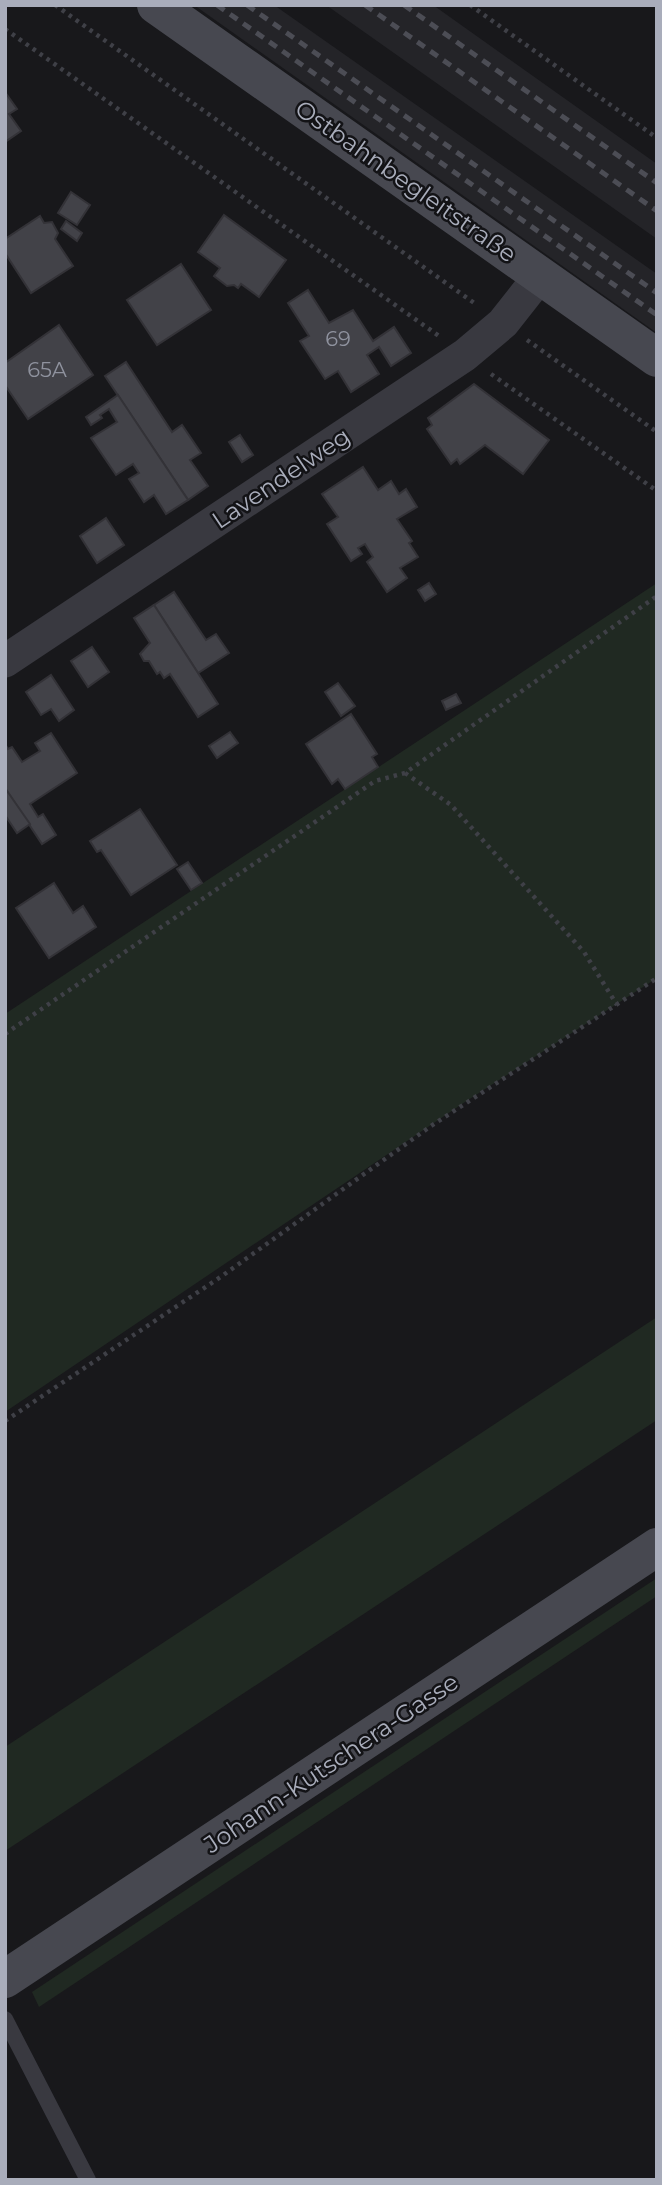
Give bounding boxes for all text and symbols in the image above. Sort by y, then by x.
street label: Ostbahnbegleitstraße [290,94,522,268]
house number: 69 [325,326,351,351]
house number: 65A [27,357,68,382]
street label: Lavendelweg [206,421,356,535]
street label: Johann-Kutschera-Gasse [198,1667,464,1859]

